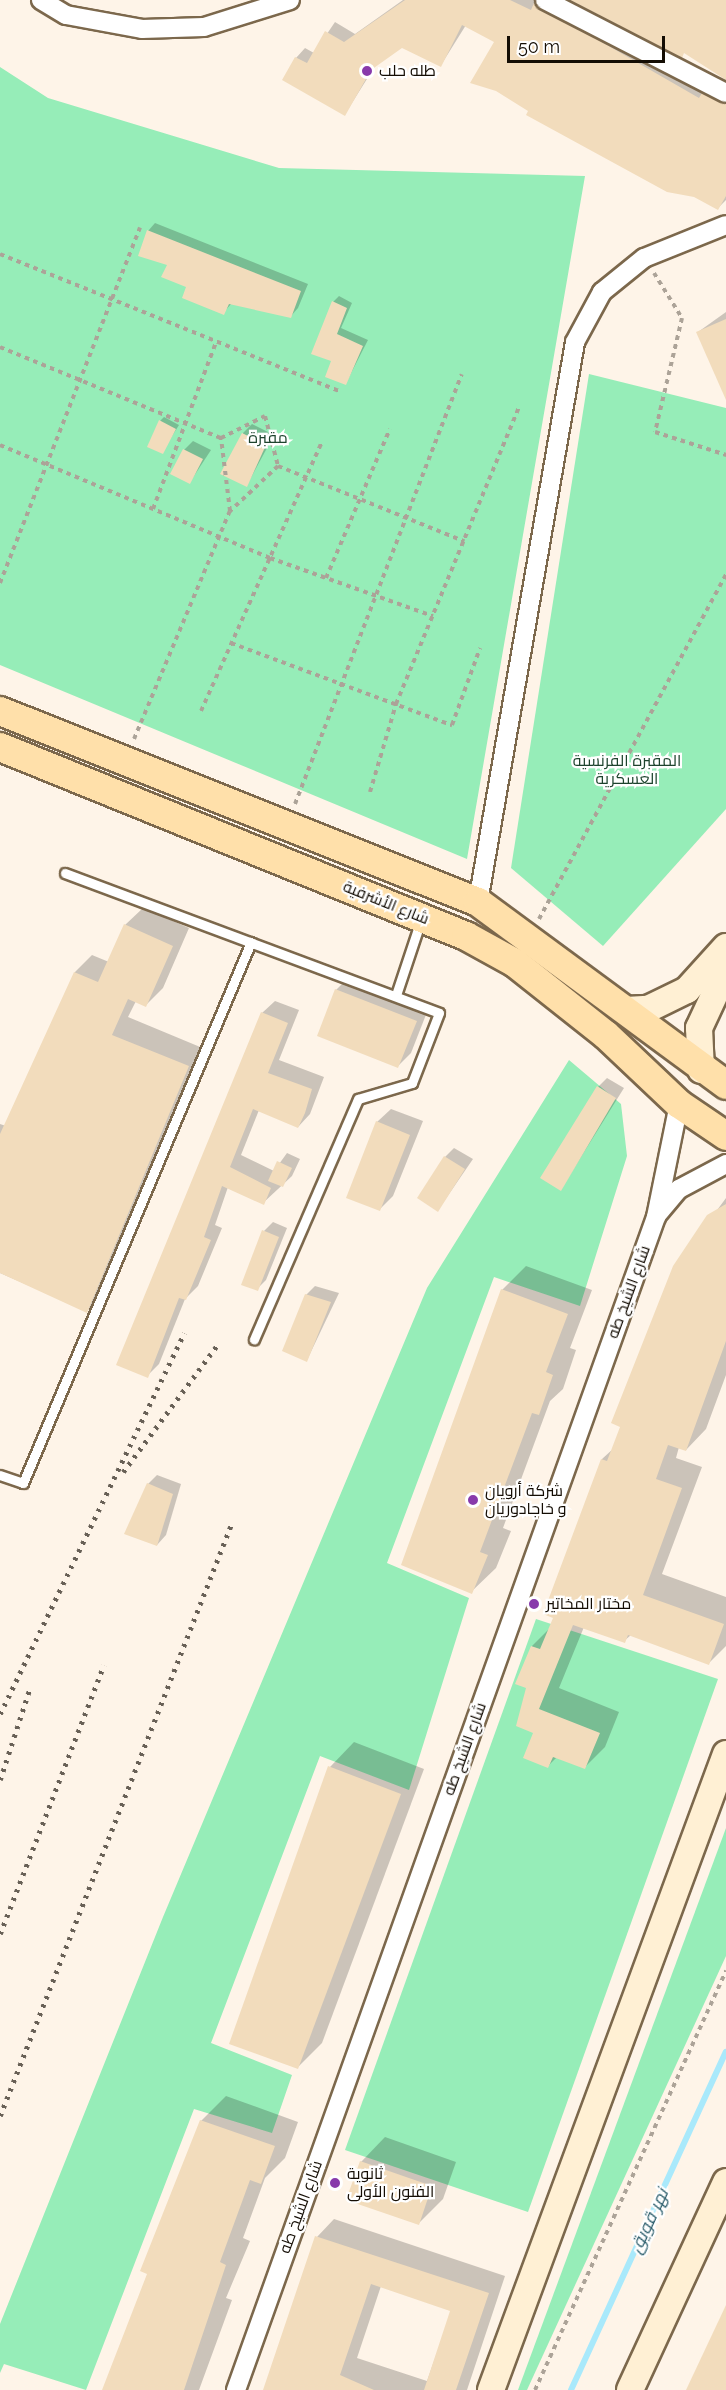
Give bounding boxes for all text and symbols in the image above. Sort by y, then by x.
scale bar [510,24,668,62]
text: 50 m [518,36,560,57]
place label: طله حلب [379,61,436,81]
marker: طله حلب [360,64,374,78]
park label: مقبرة [248,428,288,448]
park label: المقبرة الفرنسية العسكرية [573,751,681,789]
street label: شارع الأشرفية [340,877,432,929]
street label: شارع الشيخ طه [603,1243,655,1341]
place label: شركة أرويان و خاجادوريان [485,1481,567,1519]
marker: شركة أرويان و خاجادوريان [466,1493,480,1507]
place label: مختار المخاتير [546,1594,631,1614]
marker: مختار المخاتير [527,1597,541,1611]
street label: شارع الشيخ طه [439,1700,491,1798]
street label: شارع الشيخ طه [275,2158,327,2256]
place label: ثانوية الفنون الأولى [347,2164,434,2202]
marker: ثانوية الفنون الأولى [328,2176,342,2190]
water label: نهر قويق [625,2185,673,2257]

